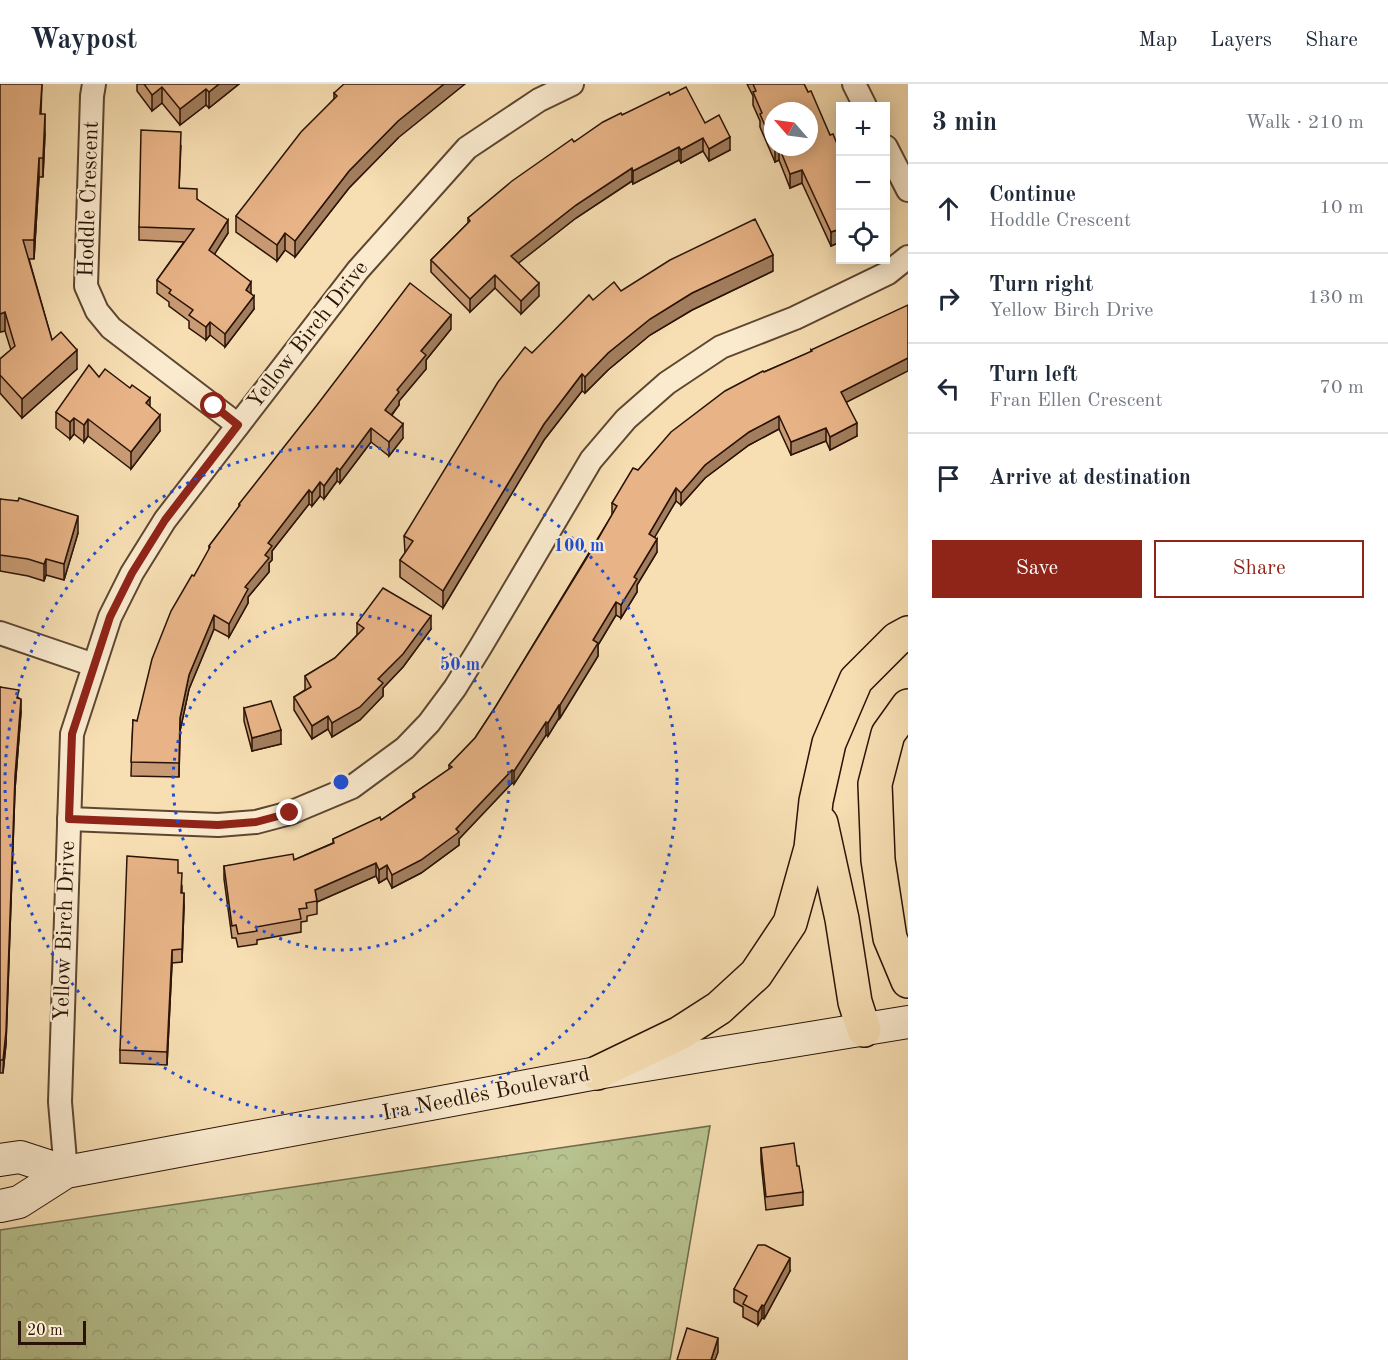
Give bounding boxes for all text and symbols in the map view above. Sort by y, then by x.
text: Waypost [30,27,137,55]
text: Map [1138,30,1177,51]
text: Layers [1210,30,1272,51]
text: Share [1305,30,1358,51]
north arrow [764,102,818,156]
map controls [836,102,890,264]
button: + [836,102,890,156]
text: 3 min [932,110,997,136]
text: Walk · 210 m [1245,113,1364,133]
street label: Hoddle Crescent [75,121,103,277]
button: − [836,156,890,210]
text: Continue [989,184,1076,206]
icon: ahead [932,192,965,225]
text: 10 m [1319,198,1364,218]
button: locate [836,210,890,264]
text: Hoddle Crescent [989,211,1131,231]
street label: Yellow Birch Drive [244,257,372,413]
text: Turn right [989,274,1093,296]
icon: right [932,282,965,315]
text: 130 m [1308,288,1364,308]
text: Yellow Birch Drive [989,301,1153,321]
text: Turn left [989,364,1078,386]
icon: left [932,372,965,405]
text: 70 m [1319,378,1364,398]
text: Fran Ellen Crescent [989,391,1162,411]
route start [200,392,226,418]
icon: arrive [932,462,965,495]
text: Arrive at destination [989,467,1191,489]
text: 100 m [554,537,604,555]
button: Save [932,540,1142,598]
button: Share [1154,540,1364,598]
text: 50 m [440,656,480,674]
centre of rings [331,772,351,792]
route end [276,799,302,825]
street label: Yellow Birch Drive [51,840,79,1022]
street label: Ira Needles Boulevard [380,1063,592,1125]
scale bar [18,1318,86,1346]
text: 20 m [27,1323,63,1339]

